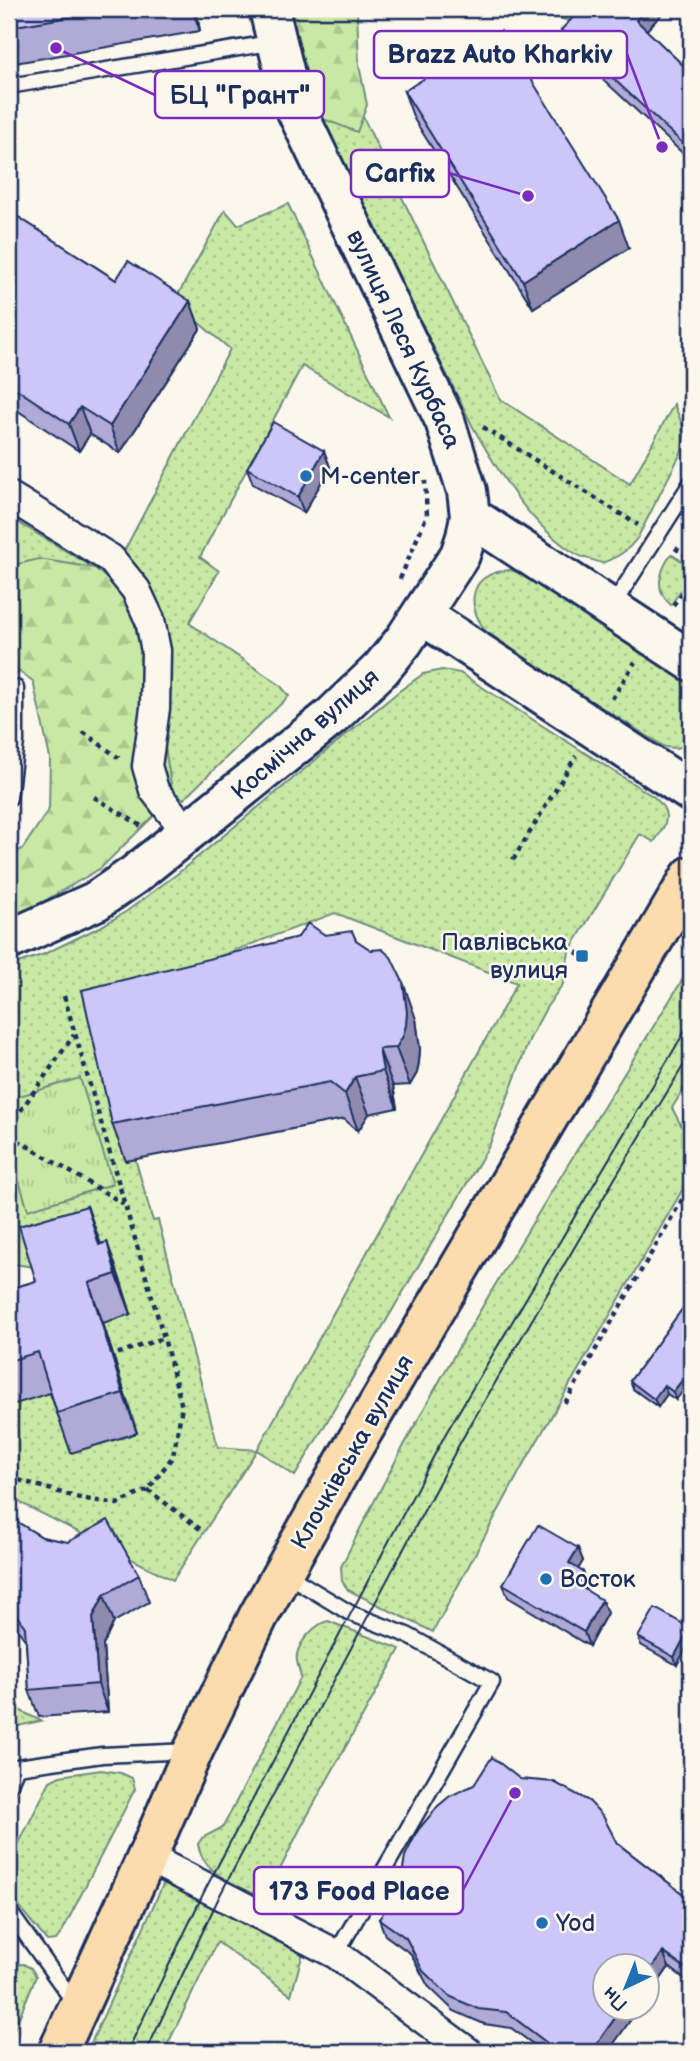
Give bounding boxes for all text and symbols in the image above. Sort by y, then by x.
callout: Brazz Auto Kharkiv [374,31,627,78]
text: Brazz Auto Kharkiv [387,40,613,71]
callout: БЦ "Грант" [155,71,324,118]
text: БЦ "Грант" [170,81,310,112]
callout: Carfix [351,150,449,197]
text: Carfix [365,159,436,190]
street label: вулиця Леся Курбаса [340,225,467,453]
place label: M-center [320,462,420,491]
marker: M-center [298,468,314,484]
street label: Космічна вулиця [226,662,385,806]
place label: Павлівська вулиця [441,928,568,985]
marker: Павлівська вулиця [574,948,590,964]
street label: Клочківська вулиця [285,1350,420,1555]
place label: Восток [560,1565,636,1594]
marker: Восток [538,1571,554,1587]
callout: 173 Food Place [254,1867,463,1914]
text: 173 Food Place [268,1877,450,1908]
place label: Yod [555,1909,595,1938]
marker: Yod [534,1915,550,1931]
north arrow [592,1952,662,2022]
text: Пн [598,1981,633,2015]

